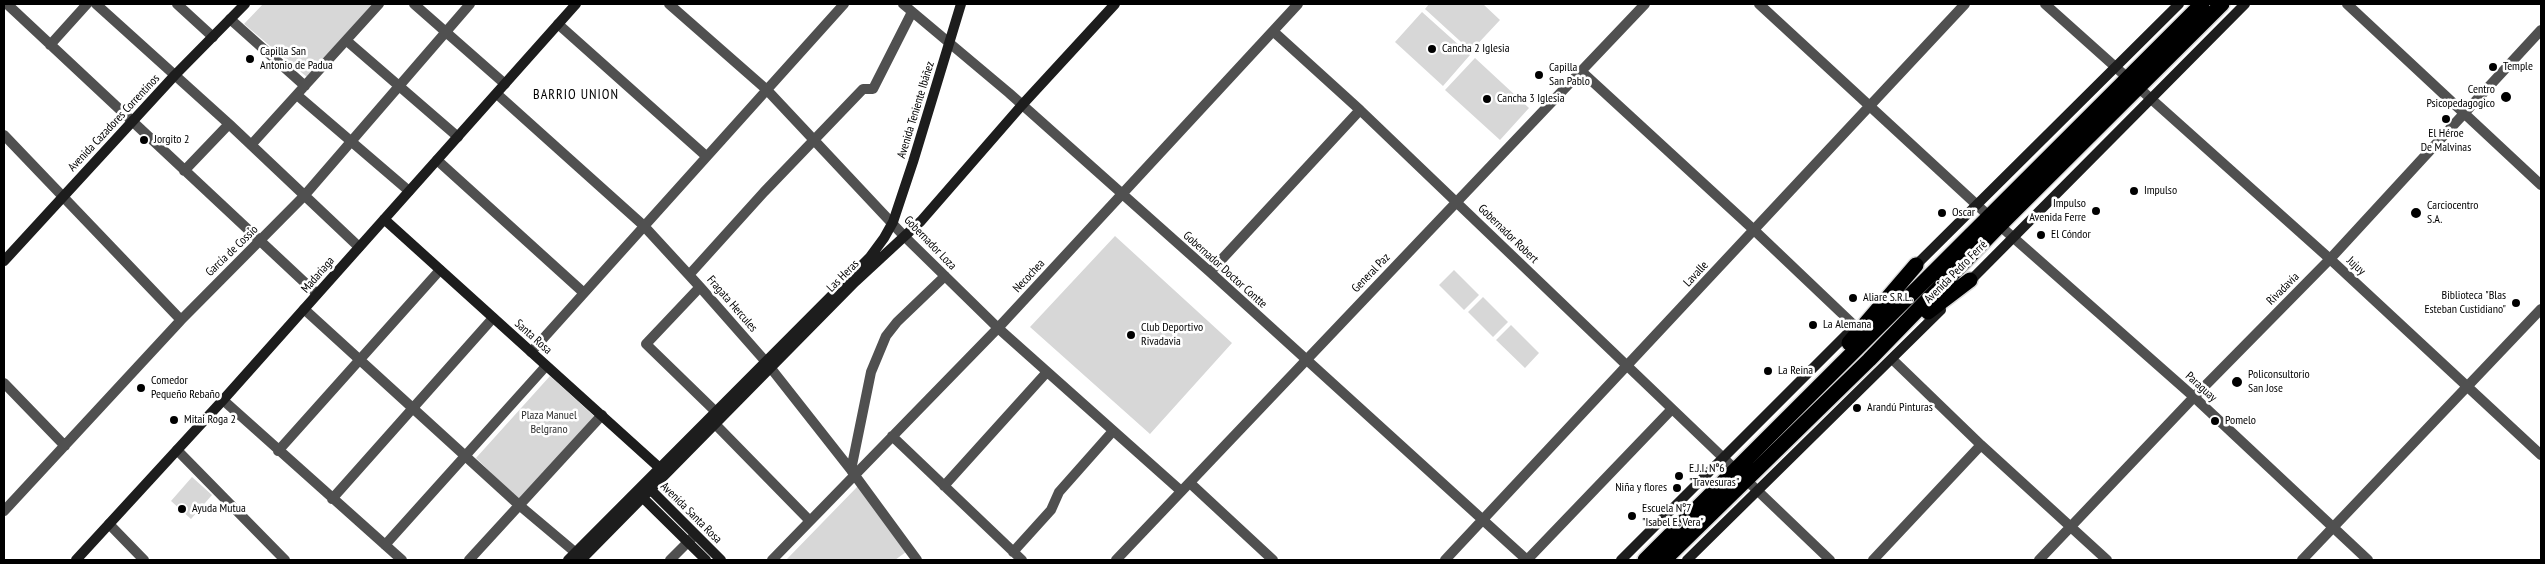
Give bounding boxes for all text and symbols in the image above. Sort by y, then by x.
place label: Cancha 2 Iglesia [1442,42,1509,56]
marker: Cancha 2 Iglesia [1426,43,1438,55]
place label: Capilla San Antonio de Padua [260,45,333,73]
marker: Capilla San Antonio de Padua [244,53,256,65]
street label: Avenida Teniente Ibáñez [894,60,938,160]
place label: Temple [2503,60,2533,74]
place label: Capilla San Pablo [1549,61,1590,89]
marker: Temple [2487,61,2499,73]
marker: Capilla San Pablo [1533,69,1545,81]
street label: Avenida Cazadores Correntinos [65,72,163,174]
place label: Centro Psicopedagogico [2426,83,2495,111]
district label: BARRIO UNION [532,87,620,103]
marker: Centro Psicopedagogico [2499,90,2513,104]
place label: Cancha 3 Iglesia [1497,92,1564,106]
marker: Cancha 3 Iglesia [1481,93,1493,105]
marker: El Héroe De Malvinas [2440,113,2452,125]
place label: El Héroe De Malvinas [2421,127,2471,155]
place label: Jorgito 2 [154,133,189,147]
marker: Jorgito 2 [138,134,150,146]
place label: Impulso [2144,184,2177,198]
marker: Impulso [2128,185,2140,197]
place label: Impulso Avenida Ferre [2029,197,2086,225]
place label: Carciocentro S.A. [2427,199,2479,227]
street label: Gobernador Robert [1475,202,1541,266]
marker: Impulso Avenida Ferre [2090,205,2102,217]
place label: Oscar [1952,206,1975,220]
marker: Carciocentro S.A. [2409,206,2423,220]
marker: Oscar [1936,207,1948,219]
street label: Gobernador Loza [901,213,959,273]
street label: García de Cossio [203,222,261,280]
place label: El Cóndor [2051,228,2091,242]
street label: Gobernador Doctor Contte [1180,229,1270,311]
marker: El Cóndor [2035,229,2047,241]
street label: Avenida Pedro Ferré [1922,238,1990,306]
street label: General Paz [1349,250,1393,296]
street label: Madariaga [298,254,338,296]
street label: Jujuy [2344,254,2368,278]
street label: Las Heras [824,257,862,295]
street label: Necochea [1010,257,1048,295]
street label: Lavalle [1681,258,1711,290]
street label: Rivadavia [2264,270,2302,308]
street label: Fragata Hercules [704,273,760,335]
place label: Biblioteca "Blas Esteban Custidiano" [2424,289,2506,317]
place label: Aliare S.R.L. [1863,291,1912,305]
marker: Aliare S.R.L. [1847,292,1859,304]
marker: Biblioteca "Blas Esteban Custidiano" [2510,297,2522,309]
street label: Santa Rosa [511,317,555,357]
place label: La Alemana [1823,318,1871,332]
marker: La Alemana [1807,319,1819,331]
place label: Club Deportivo Rivadavia [1141,321,1203,349]
marker: Club Deportivo Rivadavia [1125,329,1137,341]
place label: La Reina [1778,364,1813,378]
marker: La Reina [1762,365,1774,377]
place label: Policonsultorio San Jose [2248,368,2310,396]
street label: Paraguay [2182,369,2220,405]
place label: Comedor Pequeño Rebaño [151,374,220,402]
marker: Policonsultorio San Jose [2230,375,2244,389]
marker: Comedor Pequeño Rebaño [135,382,147,394]
place label: Arandú Pinturas [1867,401,1933,415]
marker: Arandú Pinturas [1851,402,1863,414]
park label: Plaza Manuel Belgrano [521,409,577,437]
place label: Mitai Roga 2 [184,413,236,427]
marker: Mitai Roga 2 [168,414,180,426]
place label: Pomelo [2225,414,2256,428]
marker: Pomelo [2209,415,2221,427]
place label: E.J.I. Nº6 "Travesuras" [1689,462,1739,490]
marker: E.J.I. Nº6 "Travesuras" [1673,470,1685,482]
street label: Avenida Santa Rosa [657,479,725,547]
place label: Niña y flores [1615,481,1667,495]
marker: Niña y flores [1671,482,1683,494]
place label: Ayuda Mutua [192,502,246,516]
place label: Escuela Nº7 "Isabel E. Vera" [1642,502,1704,530]
marker: Ayuda Mutua [176,503,188,515]
marker: Escuela Nº7 "Isabel E. Vera" [1626,510,1638,522]

